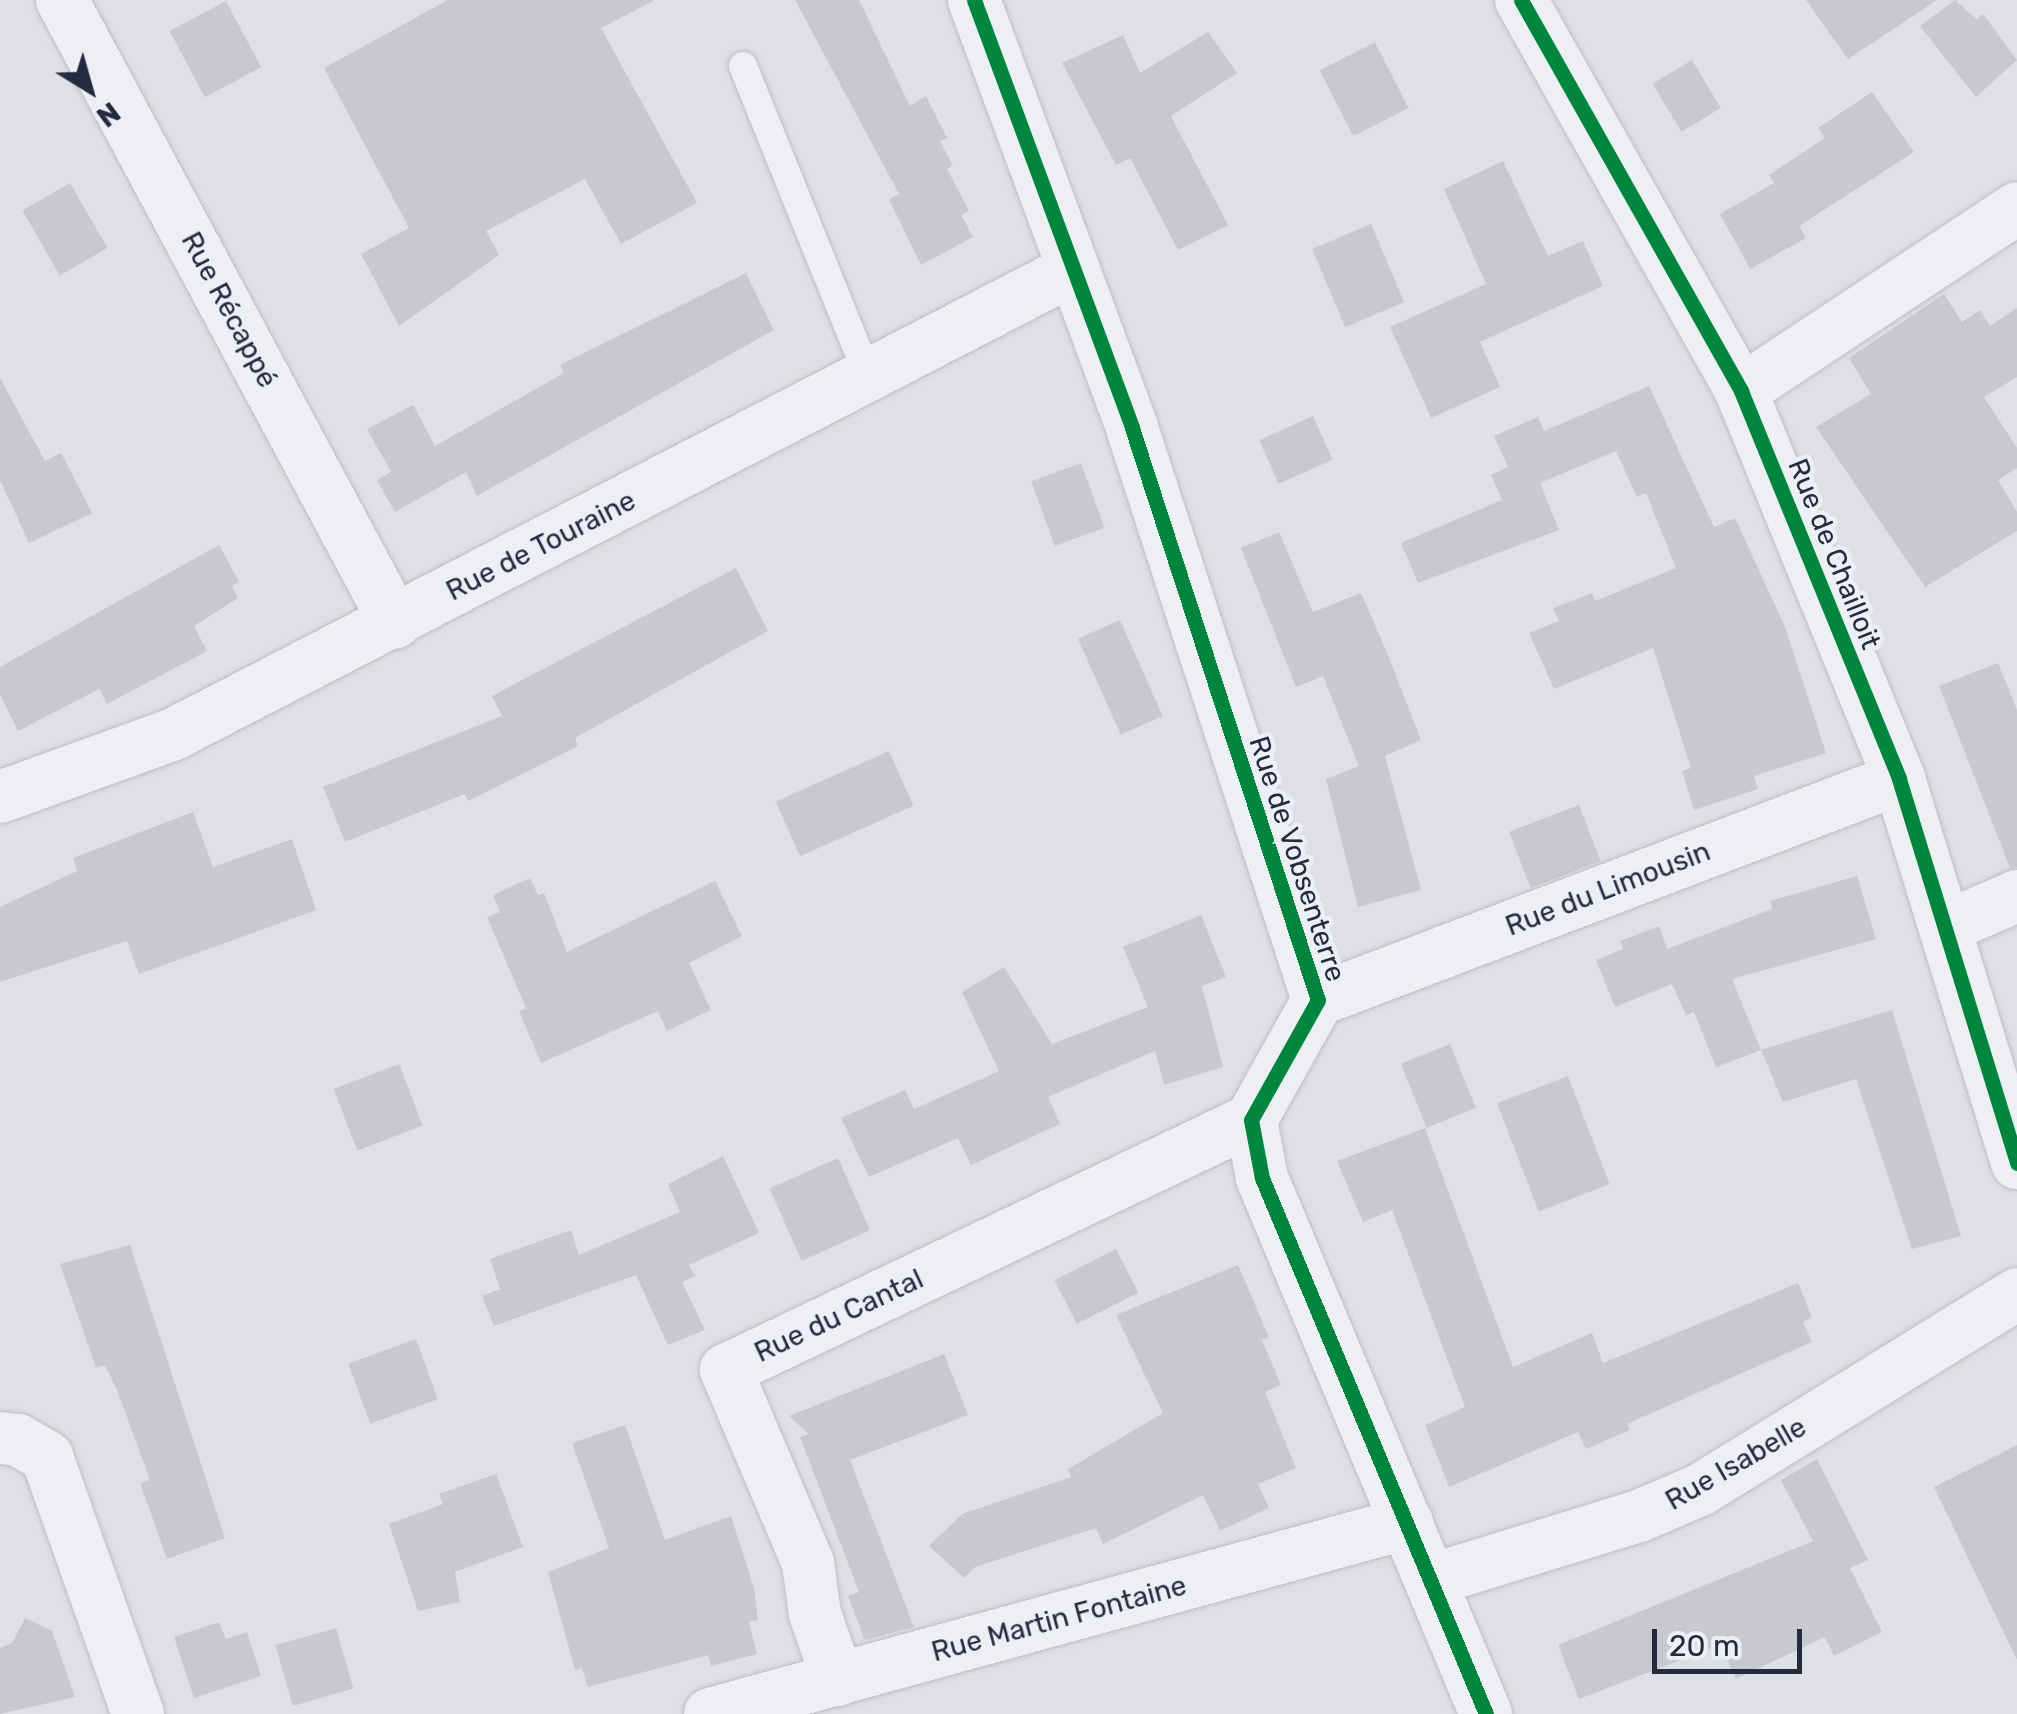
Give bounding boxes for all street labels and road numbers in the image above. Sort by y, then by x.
street label: Rue Récappé [174,226,284,394]
street label: Rue de Chailloit [1781,454,1887,654]
street label: Rue de Touraine [440,484,642,608]
street label: Rue de Vobsenterre [1241,732,1353,986]
street label: Rue du Limousin [1501,835,1715,943]
street label: Rue du Cantal [749,1262,929,1370]
street label: Rue Isabelle [1660,1410,1812,1518]
street label: Rue Martin Fontaine [928,1569,1190,1669]

